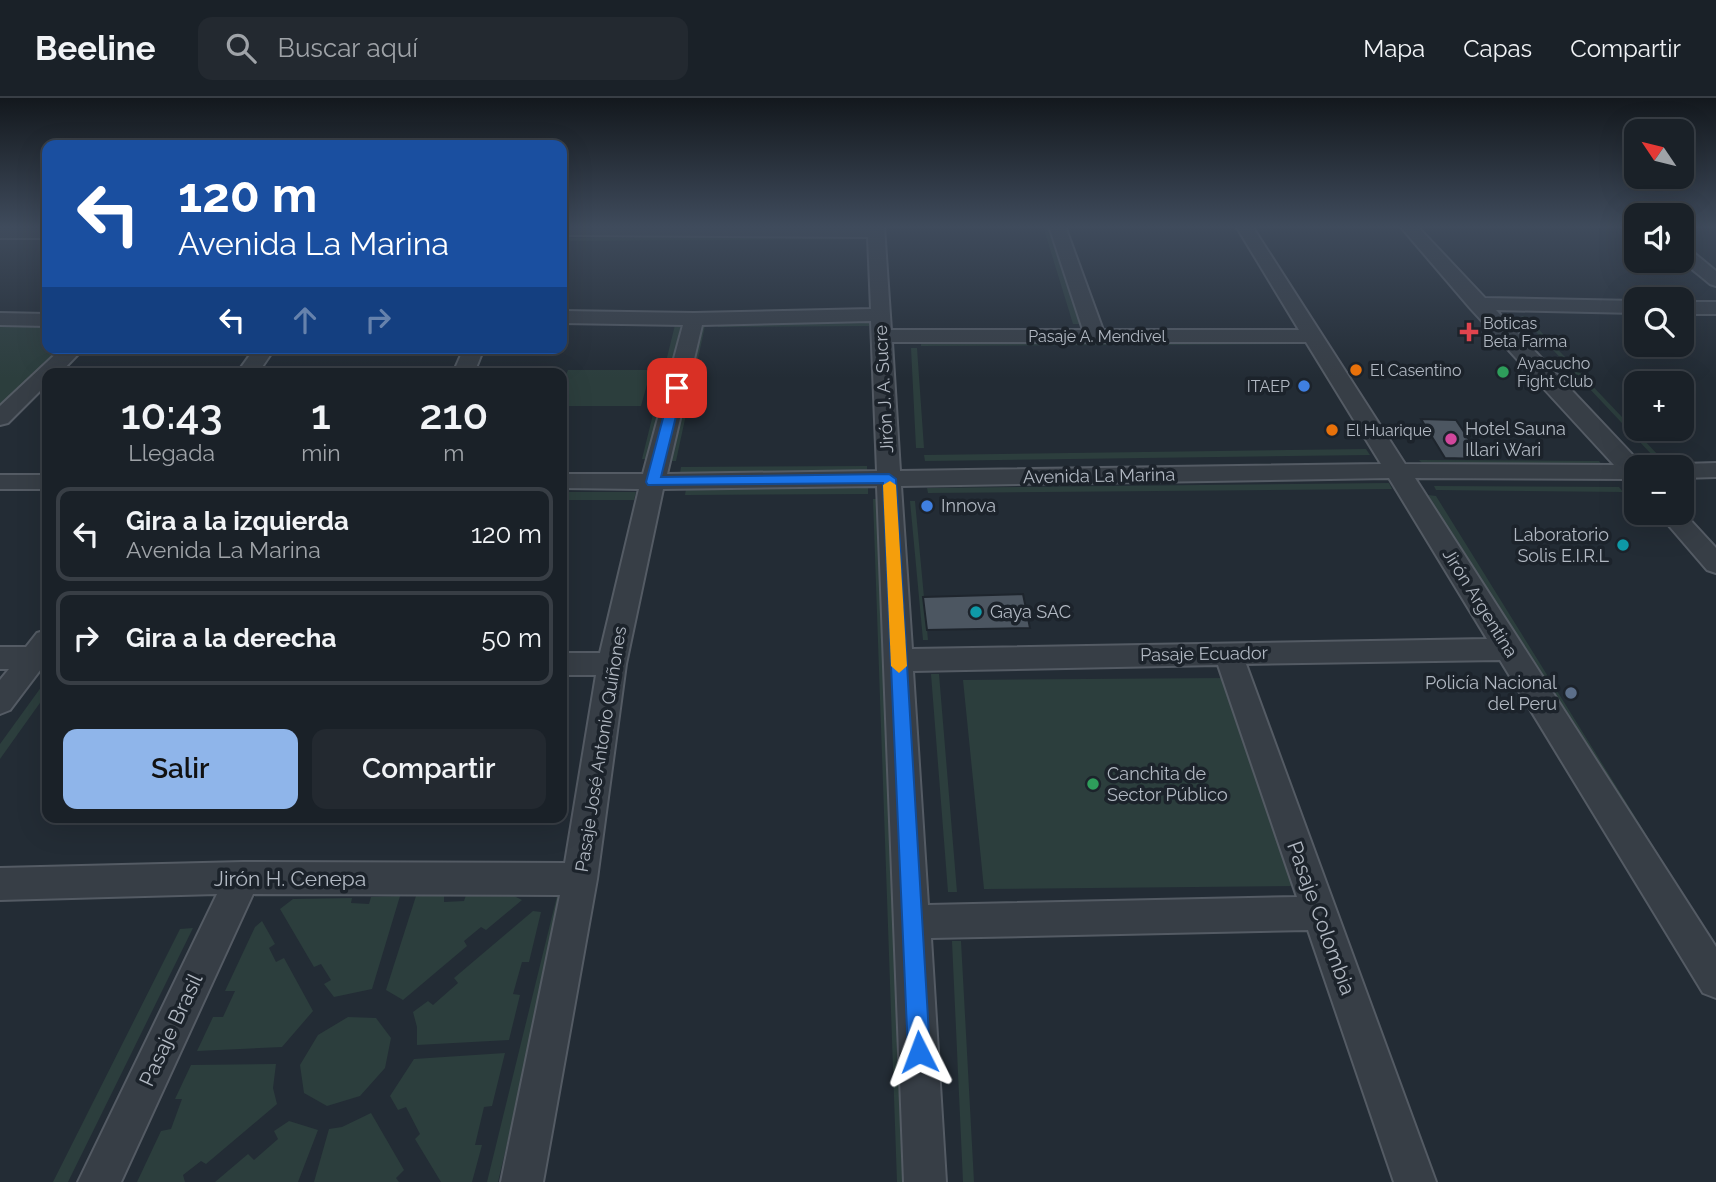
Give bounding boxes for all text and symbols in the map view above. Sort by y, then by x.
search box [198,17,688,80]
text: Beeline [35,29,156,68]
icon: search [222,29,260,67]
text: Buscar aquí [278,33,418,63]
text: Mapa [1363,34,1425,63]
text: Capas [1463,34,1532,63]
text: Compartir [1570,34,1681,63]
north arrow [1624,119,1694,189]
map controls [1624,119,1694,525]
text: 120 m [178,166,317,223]
icon: left [63,168,154,259]
button: sound [1624,203,1694,273]
text: Avenida La Marina [178,225,449,262]
button: search [1624,287,1694,357]
icon: left [213,301,251,339]
icon: ahead [286,301,324,339]
icon: right [359,301,397,339]
place label: Boticas Beta Farma [1483,314,1567,351]
street label: Jirón J. A. Sucre [870,324,897,454]
marker: Boticas Beta Farma [1461,324,1477,340]
street label: Pasaje A. Mendivel [1028,327,1166,346]
place label: Ayacucho Fight Club [1517,354,1593,391]
pin [647,358,707,418]
place label: El Casentino [1370,361,1461,380]
marker: El Casentino [1348,362,1364,378]
marker: Ayacucho Fight Club [1495,364,1511,380]
icon: arrive [658,369,696,407]
button: + [1624,371,1694,441]
place label: ITAEP [1247,377,1290,396]
marker: ITAEP [1296,378,1312,394]
text: 10:43 [121,390,222,439]
text: 1 [311,390,331,439]
text: 210 [420,390,488,439]
place label: Hotel Sauna Illari Wari [1465,418,1566,460]
place label: El Huarique [1346,421,1432,440]
marker: El Huarique [1324,422,1340,438]
marker: Hotel Sauna Illari Wari [1443,431,1459,447]
text: Llegada [128,439,215,466]
text: min [301,439,341,466]
text: m [443,439,464,466]
button: − [1624,455,1694,525]
street label: Avenida La Marina [1023,464,1175,487]
place label: Innova [941,495,996,516]
marker: Innova [919,498,935,514]
text: Gira a la izquierda [126,506,349,536]
icon: left [67,515,105,553]
text: 120 m [471,519,542,549]
place label: Laboratorio Solis E.I.R.L [1513,524,1610,566]
text: Avenida La Marina [126,536,321,563]
marker: Laboratorio Solis E.I.R.L [1615,537,1631,553]
street label: Jirón Argentina [1439,544,1522,661]
place label: Gaya SAC [990,601,1071,622]
marker: Gaya SAC [968,604,984,620]
icon: right [67,619,105,657]
text: Gira a la derecha [126,623,336,653]
text: 50 m [481,623,542,653]
street label: Pasaje José Antonio Quiñones [571,624,630,873]
street label: Pasaje Ecuador [1140,642,1269,665]
place label: Policía Nacional del Peru [1425,672,1557,714]
marker: Policía Nacional del Peru [1563,685,1579,701]
button: Salir [63,729,298,809]
button: Compartir [312,729,546,809]
place label: Canchita de Sector Público [1107,763,1228,805]
marker: Canchita de Sector Público [1085,776,1101,792]
street label: Pasaje Colombia [1282,838,1361,998]
street label: Jirón H. Cenepa [214,866,366,891]
street label: Pasaje Brasil [134,969,208,1090]
position arrow [882,1015,956,1089]

